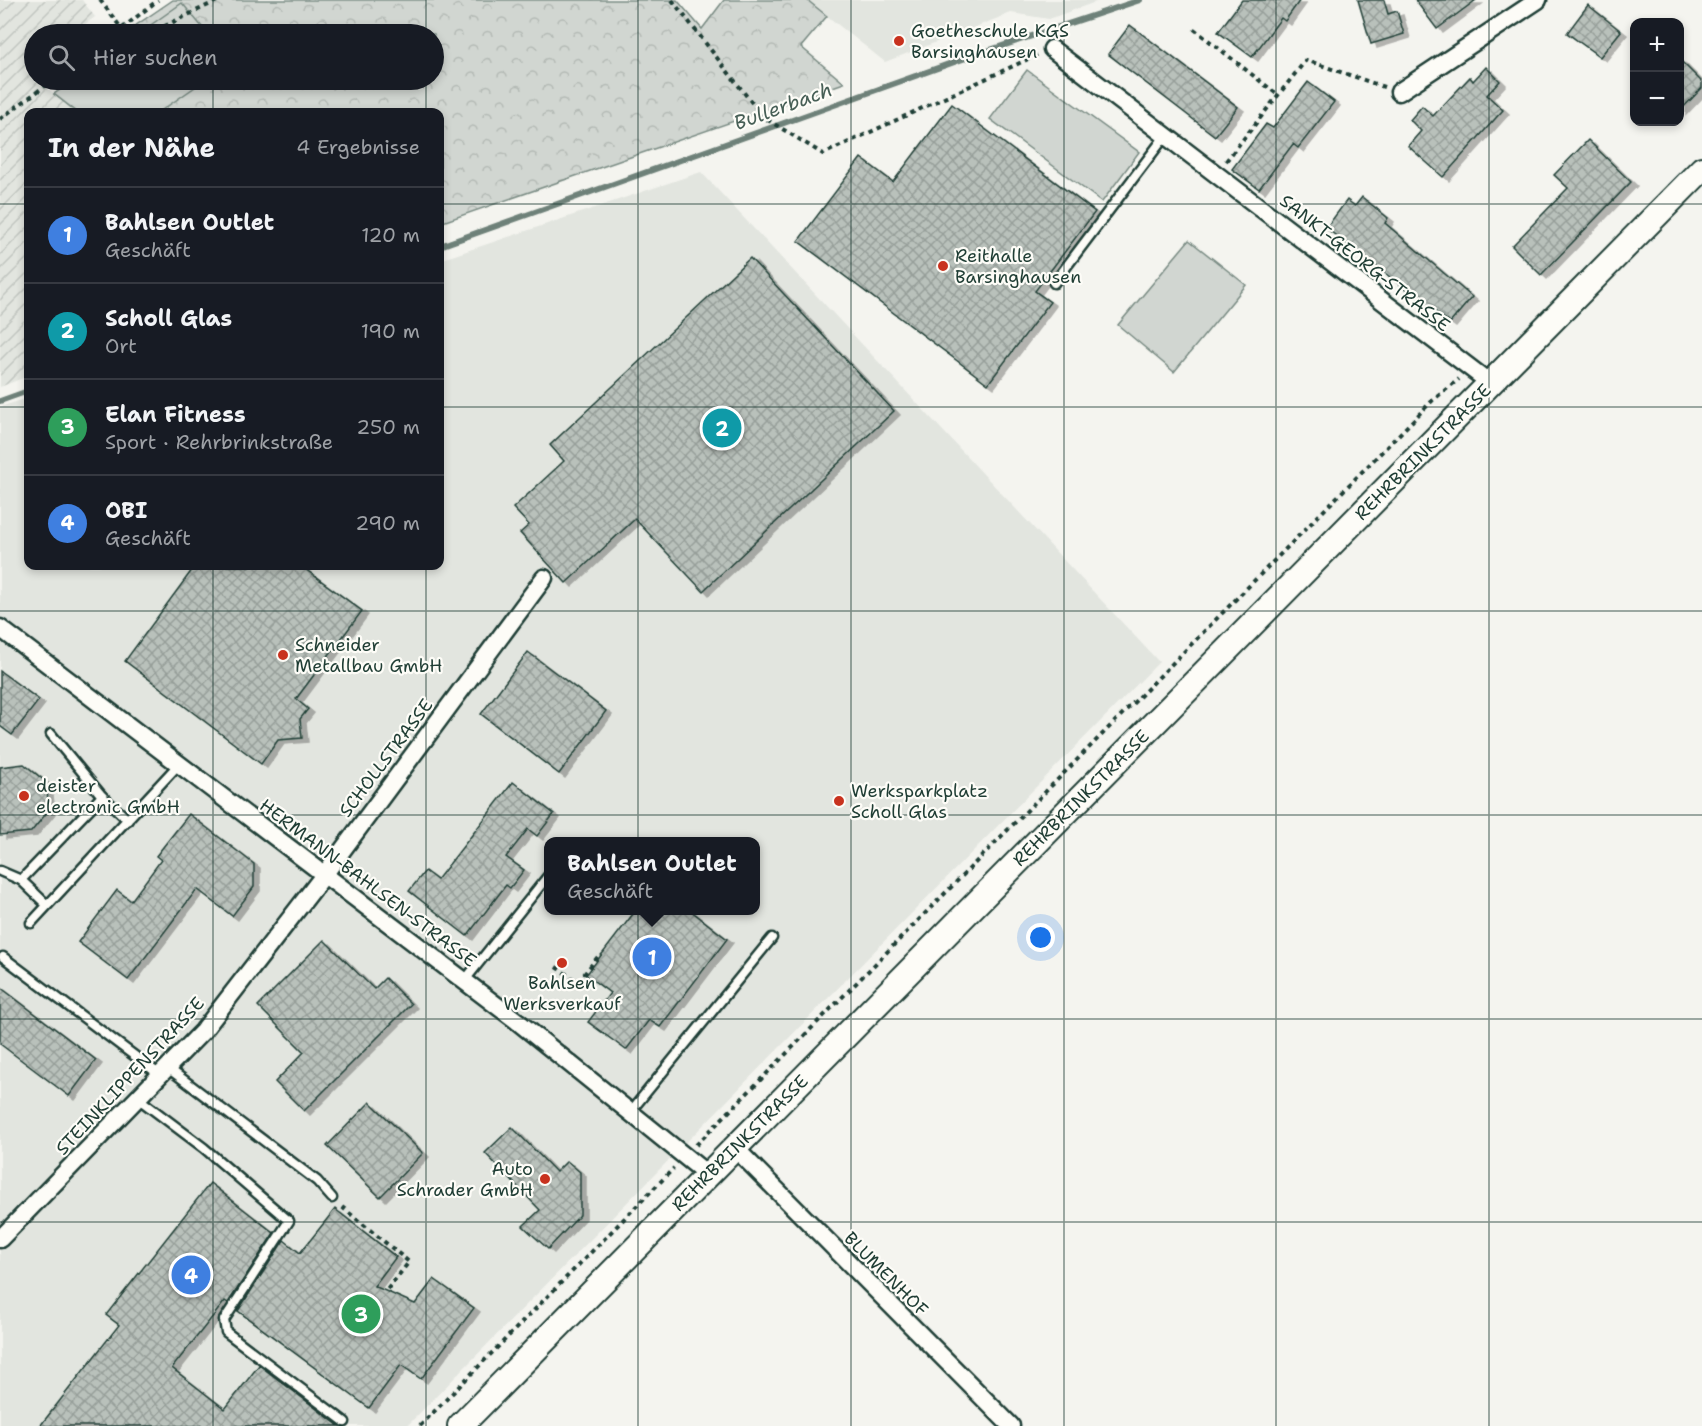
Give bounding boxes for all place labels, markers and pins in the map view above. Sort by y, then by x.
place label: Goetheschule KGS Barsinghausen [911,19,1069,64]
marker: Goetheschule KGS Barsinghausen [892,34,906,48]
place label: Reithalle Barsinghausen [955,244,1081,289]
marker: Reithalle Barsinghausen [936,259,950,273]
pin: 2 [702,406,742,450]
place label: Schneider Metallbau GmbH [295,633,442,678]
marker: Schneider Metallbau GmbH [276,648,290,662]
place label: deister electronic GmbH [36,774,180,819]
place label: Werksparkplatz Scholl Glas [851,779,988,824]
marker: deister electronic GmbH [17,789,31,803]
marker: Werksparkplatz Scholl Glas [832,794,846,808]
pin: 1 [632,934,672,980]
marker: Bahlsen Werksverkauf [555,956,569,970]
place label: Bahlsen Werksverkauf [503,971,621,1016]
place label: Auto Schrader GmbH [397,1157,533,1202]
marker: Auto Schrader GmbH [538,1172,552,1186]
pin: 4 [172,1252,210,1298]
pin: 3 [342,1292,380,1336]

